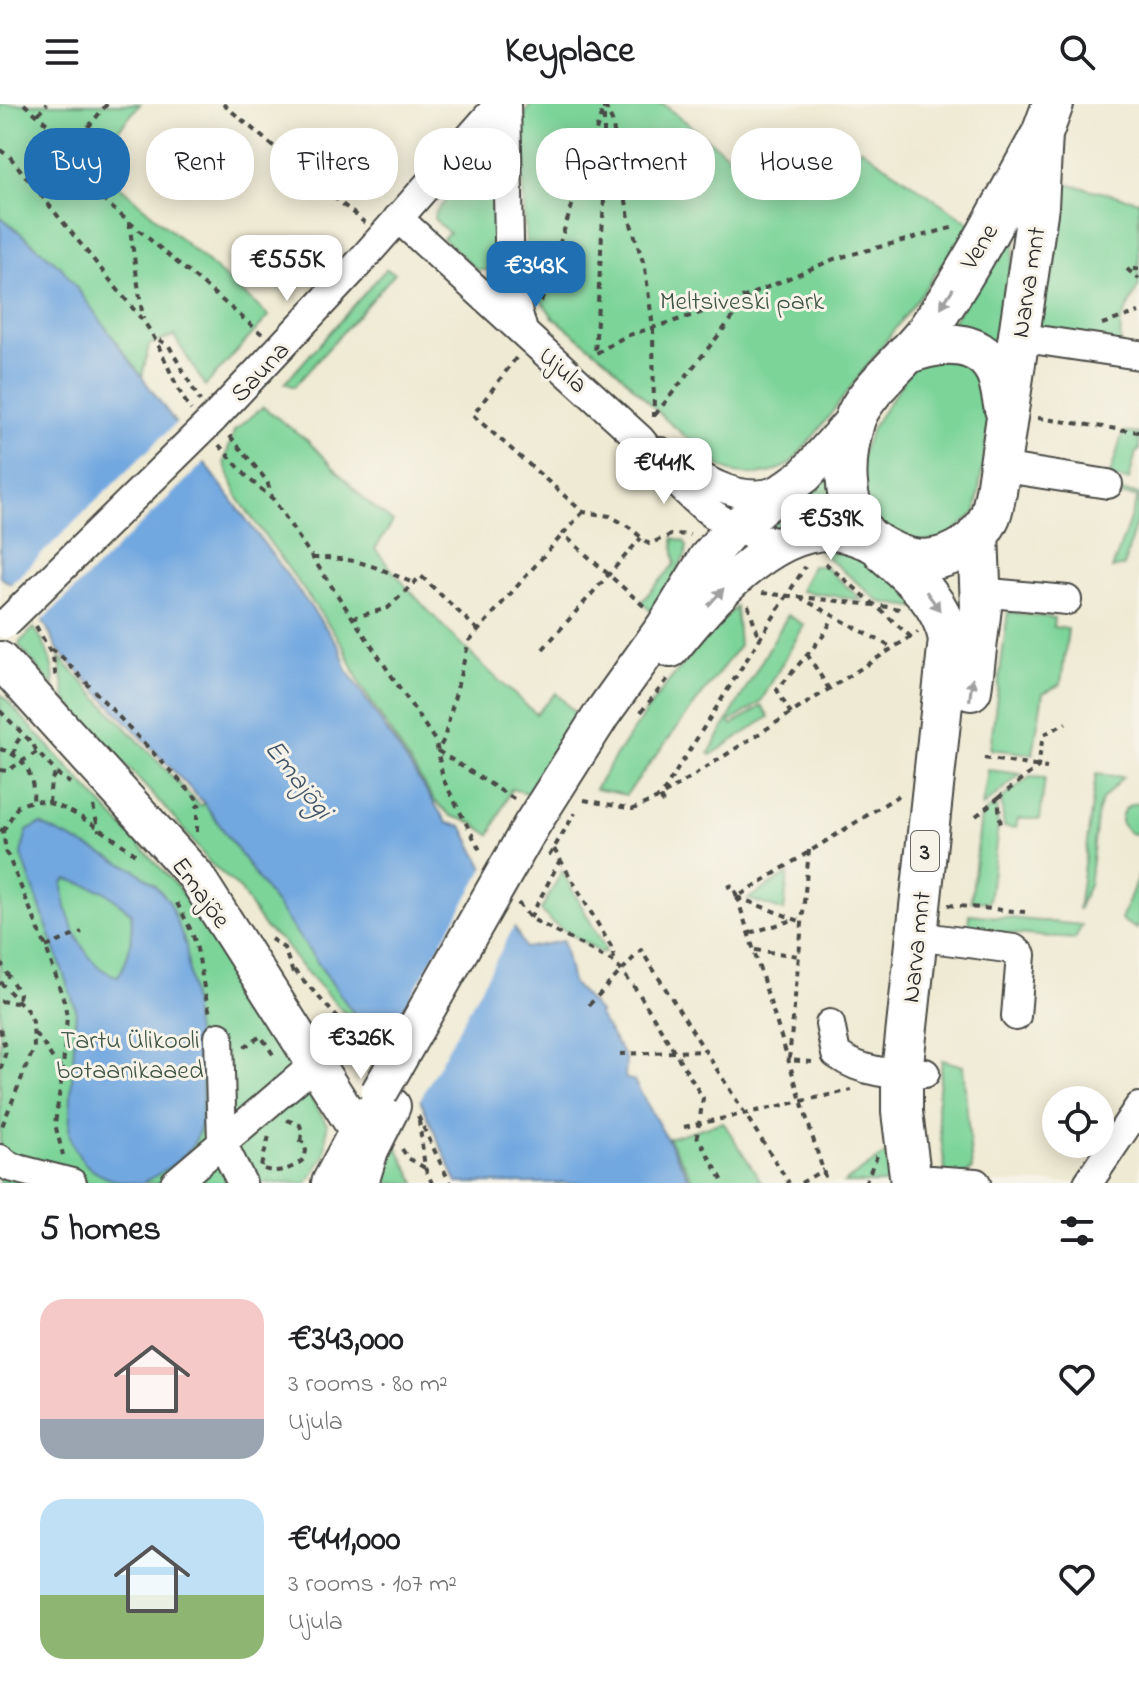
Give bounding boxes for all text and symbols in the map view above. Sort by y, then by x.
text: Keyplace [505,26,634,79]
icon: menu [40,30,84,74]
icon: search [1055,30,1099,74]
chip: Buy [24,128,130,200]
chip: Rent [146,128,254,200]
chip: Filters [270,128,398,200]
chip: New [414,128,520,200]
chip: Apartment [536,128,715,200]
chip: House [731,128,861,200]
street label: Vene [951,217,1009,279]
street label: Narva mnt [1002,224,1058,341]
pin: €555K [231,235,343,303]
pin: €343K [480,241,592,309]
text: €555K [249,242,325,280]
text: €343K [505,248,567,286]
park label: Meltsiveski park [660,284,825,322]
one-way arrow [940,287,954,309]
street label: Sauna [223,334,300,412]
street label: Ujula [529,339,595,404]
pin: €441K [608,438,720,506]
text: €441K [634,445,694,483]
pin: €539K [775,494,887,562]
text: €539K [799,501,863,539]
one-way arrow [707,588,725,607]
one-way arrow [925,591,940,612]
one-way arrow [965,676,978,701]
water label: Emajõgi [253,731,343,831]
road number: 3 [911,831,939,871]
street label: Emajõe [161,850,239,938]
street label: Narva mnt [893,889,943,1005]
pin: €326K [305,1013,417,1081]
text: €326K [328,1020,394,1058]
park label: Tartu Ülikooli botaanikaaed [56,1023,204,1091]
map controls [1042,1086,1114,1158]
button: locate [1042,1086,1114,1158]
text: 5 homes [40,1206,161,1256]
icon: filters [1055,1209,1099,1253]
text: €343,000 [288,1316,404,1366]
icon: home [104,1331,200,1427]
icon: heart [1055,1357,1099,1401]
text: 3 rooms · 80 m² [288,1366,448,1404]
text: Ujula [288,1404,343,1442]
text: €441,000 [288,1516,400,1566]
icon: home [104,1531,200,1627]
icon: heart [1055,1557,1099,1601]
text: 3 rooms · 107 m² [288,1566,457,1604]
text: Ujula [288,1604,343,1642]

